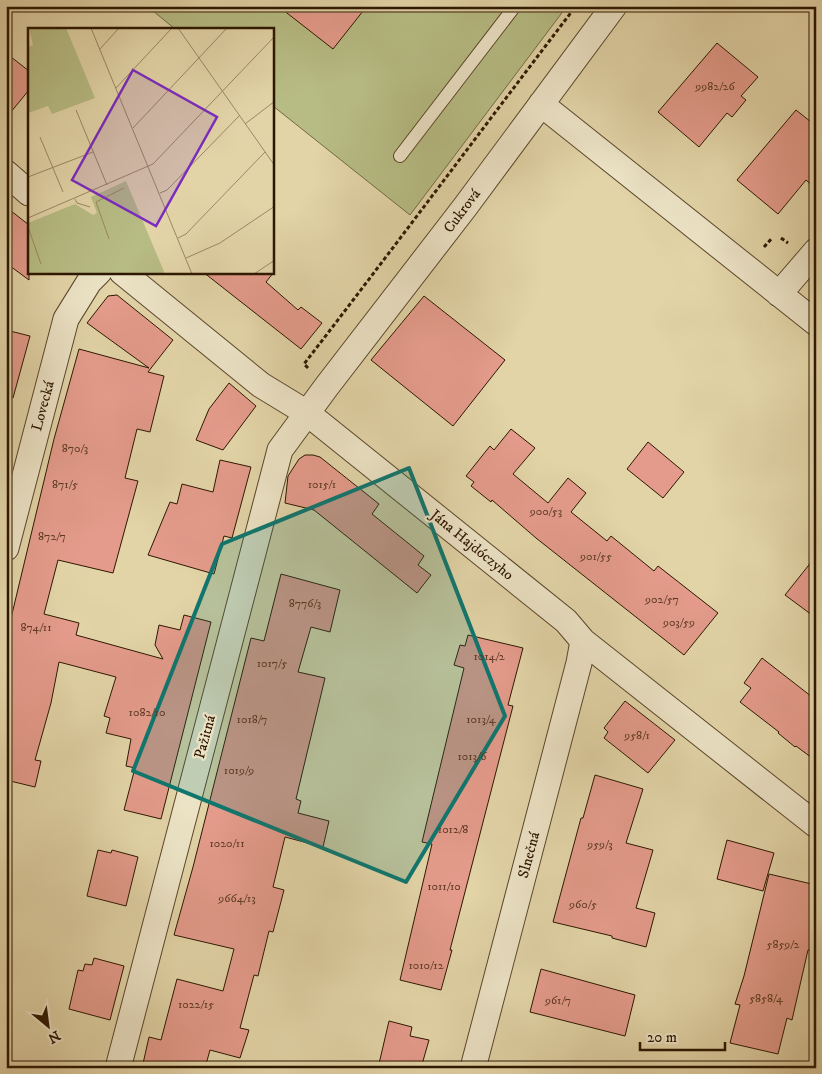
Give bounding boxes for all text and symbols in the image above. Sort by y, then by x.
inset map [28,28,274,274]
house number: 9982/26 [694,79,735,94]
street label: Cukrová [439,185,485,237]
street label: Lovecká [27,378,59,433]
house number: 870/3 [62,441,88,456]
house number: 871/5 [52,477,78,492]
house number: 1015/1 [308,477,336,492]
street label: Jána Hajdóczyho [425,504,518,584]
house number: 900/53 [529,504,562,519]
house number: 872/7 [38,529,66,544]
house number: 901/55 [579,549,612,564]
house number: 902/57 [644,592,679,607]
house number: 8776/3 [289,596,321,611]
house number: 903/59 [662,615,695,630]
house number: 874/11 [20,620,52,635]
house number: 1014/2 [473,649,505,664]
house number: 1017/5 [257,656,287,671]
house number: 1082/10 [129,705,165,720]
street label: Pažitná [190,712,220,761]
house number: 1018/7 [237,712,267,727]
house number: 1013/4 [466,712,497,727]
house number: 958/1 [623,728,650,743]
house number: 1013/6 [457,749,487,764]
house number: 1019/9 [224,763,254,778]
house number: 1012/8 [438,822,468,837]
street label: Slnečná [514,829,544,880]
house number: 1020/11 [209,836,245,851]
house number: 959/3 [586,837,613,852]
house number: 1011/10 [427,879,461,894]
house number: 9664/13 [217,891,256,906]
house number: 960/5 [568,897,597,912]
house number: 5859/2 [766,937,800,952]
house number: 1010/12 [408,958,444,973]
house number: 5858/4 [749,991,784,1006]
house number: 961/7 [544,993,571,1008]
house number: 1022/15 [178,997,214,1012]
north arrow [22,1002,72,1052]
scale bar [640,1019,724,1051]
text: N [44,1026,63,1047]
text: 20 m [647,1028,677,1047]

